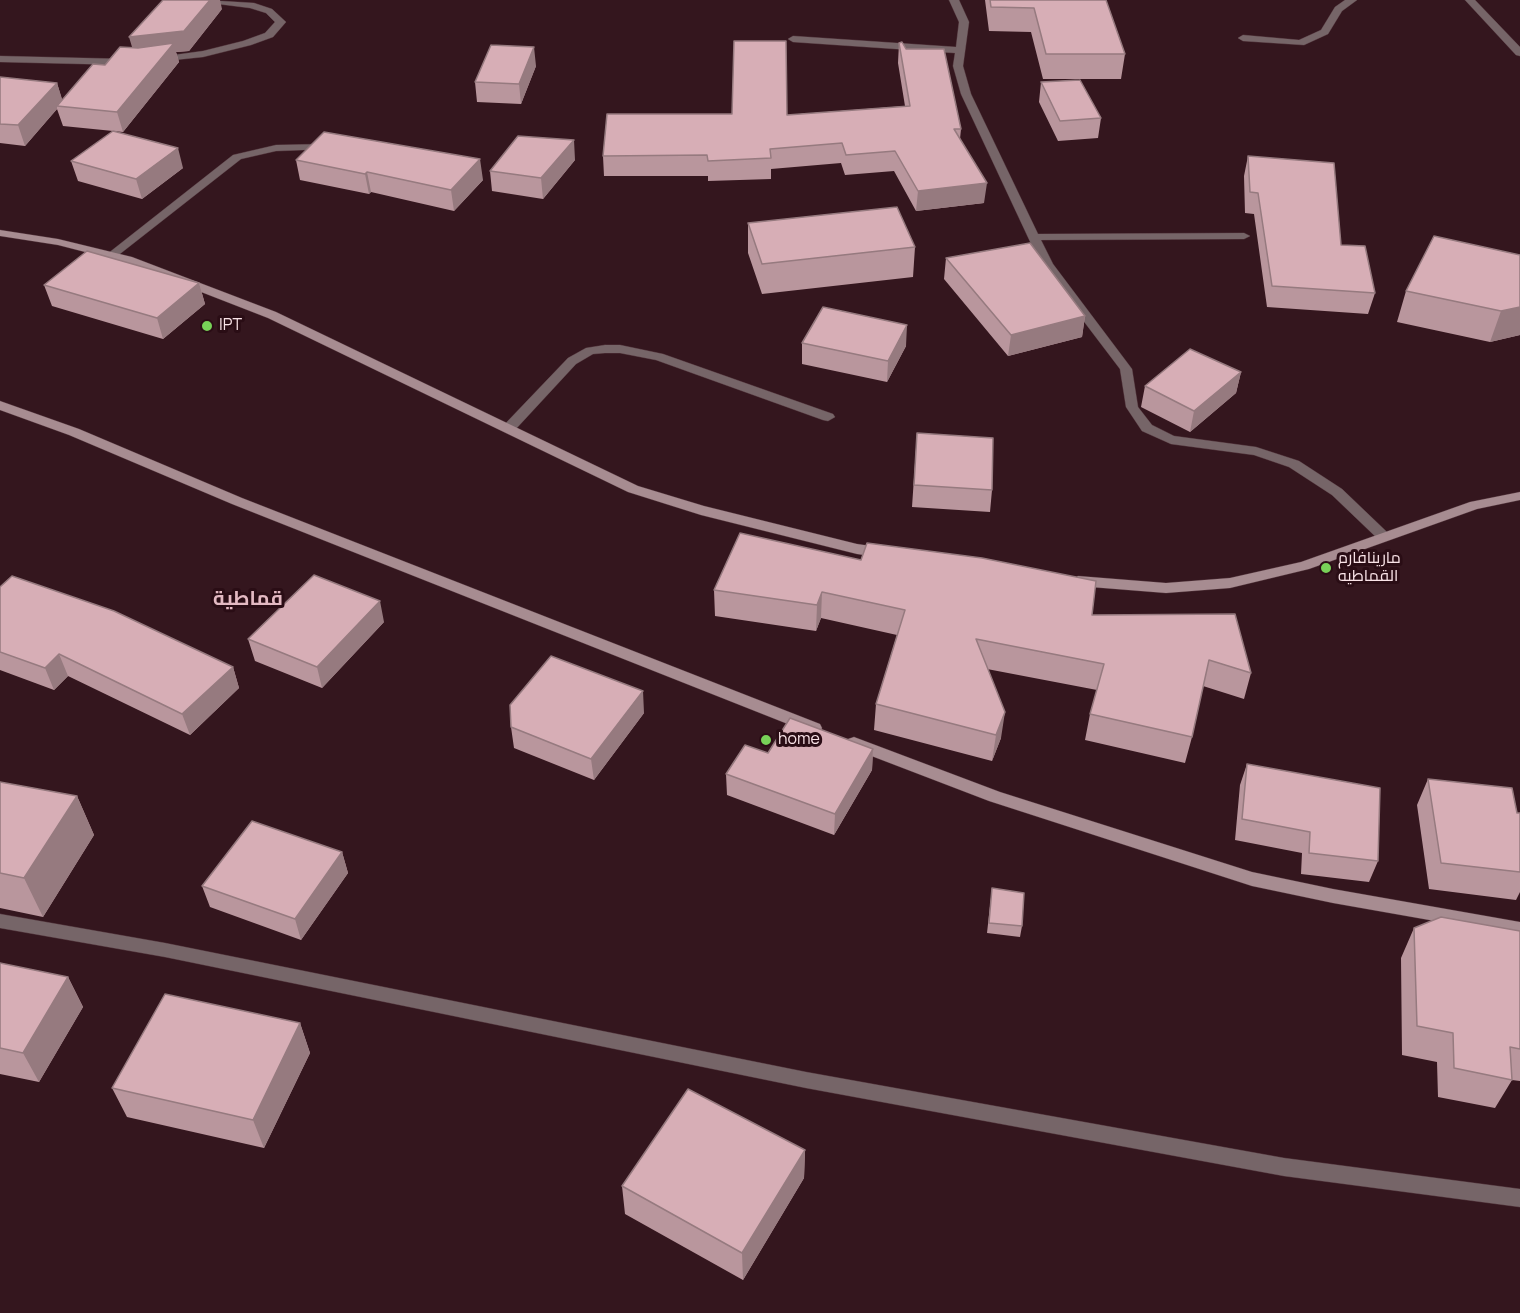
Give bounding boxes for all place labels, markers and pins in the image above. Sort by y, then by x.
place label: IPT [219,316,242,336]
marker: IPT [200,319,214,333]
place label: مارينافارم القماطيه [1338,549,1401,587]
marker: مارينافارم القماطيه [1319,561,1333,575]
place label: home [778,730,820,750]
marker: home [759,733,773,747]

